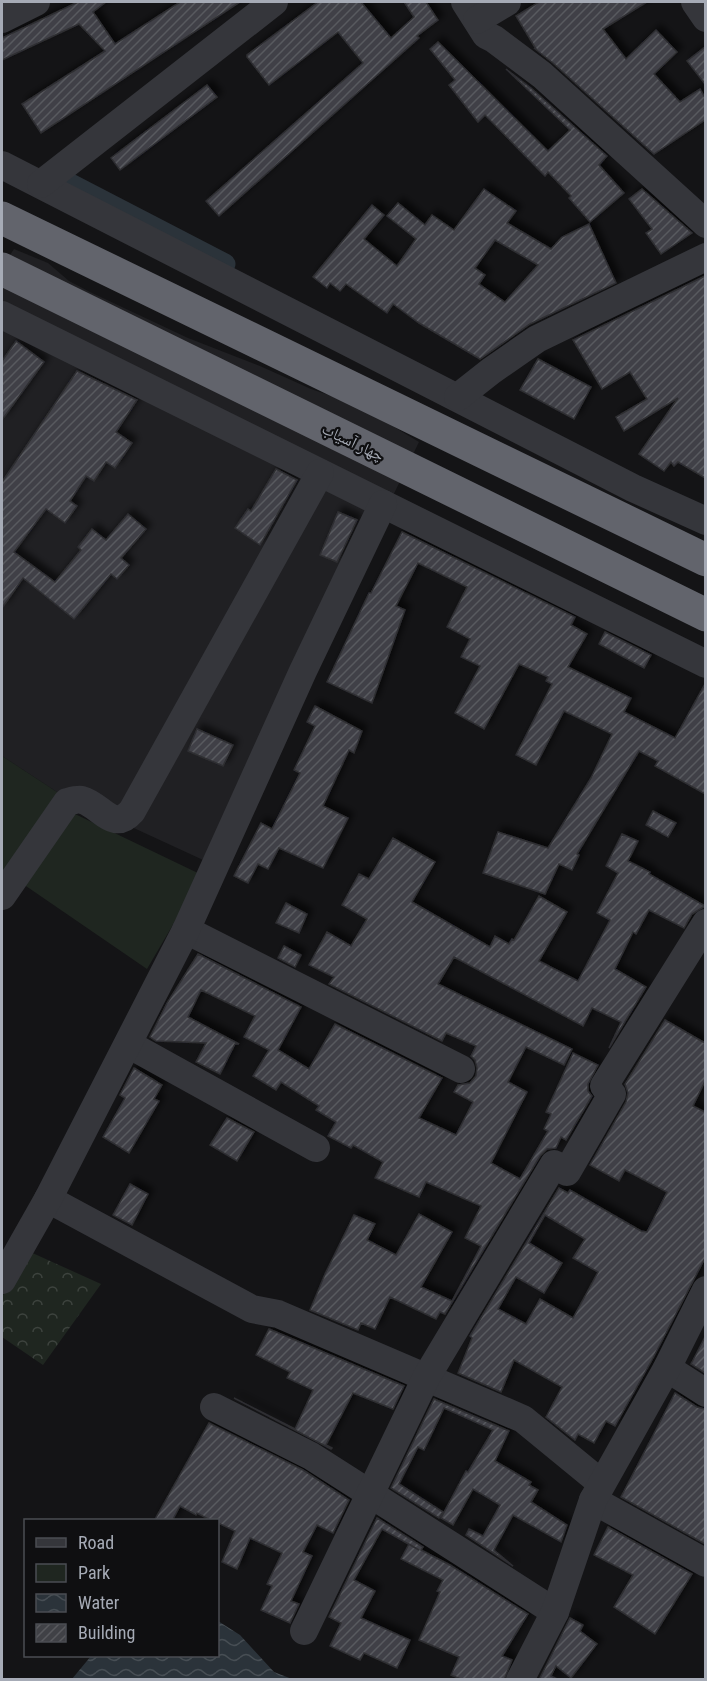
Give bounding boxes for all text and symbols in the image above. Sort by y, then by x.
street label: چهار آسیاب [319,419,387,465]
legend [24,1519,219,1657]
text: Road [78,1532,114,1553]
text: Park [78,1562,110,1583]
text: Water [78,1592,120,1613]
text: Building [78,1622,135,1643]

